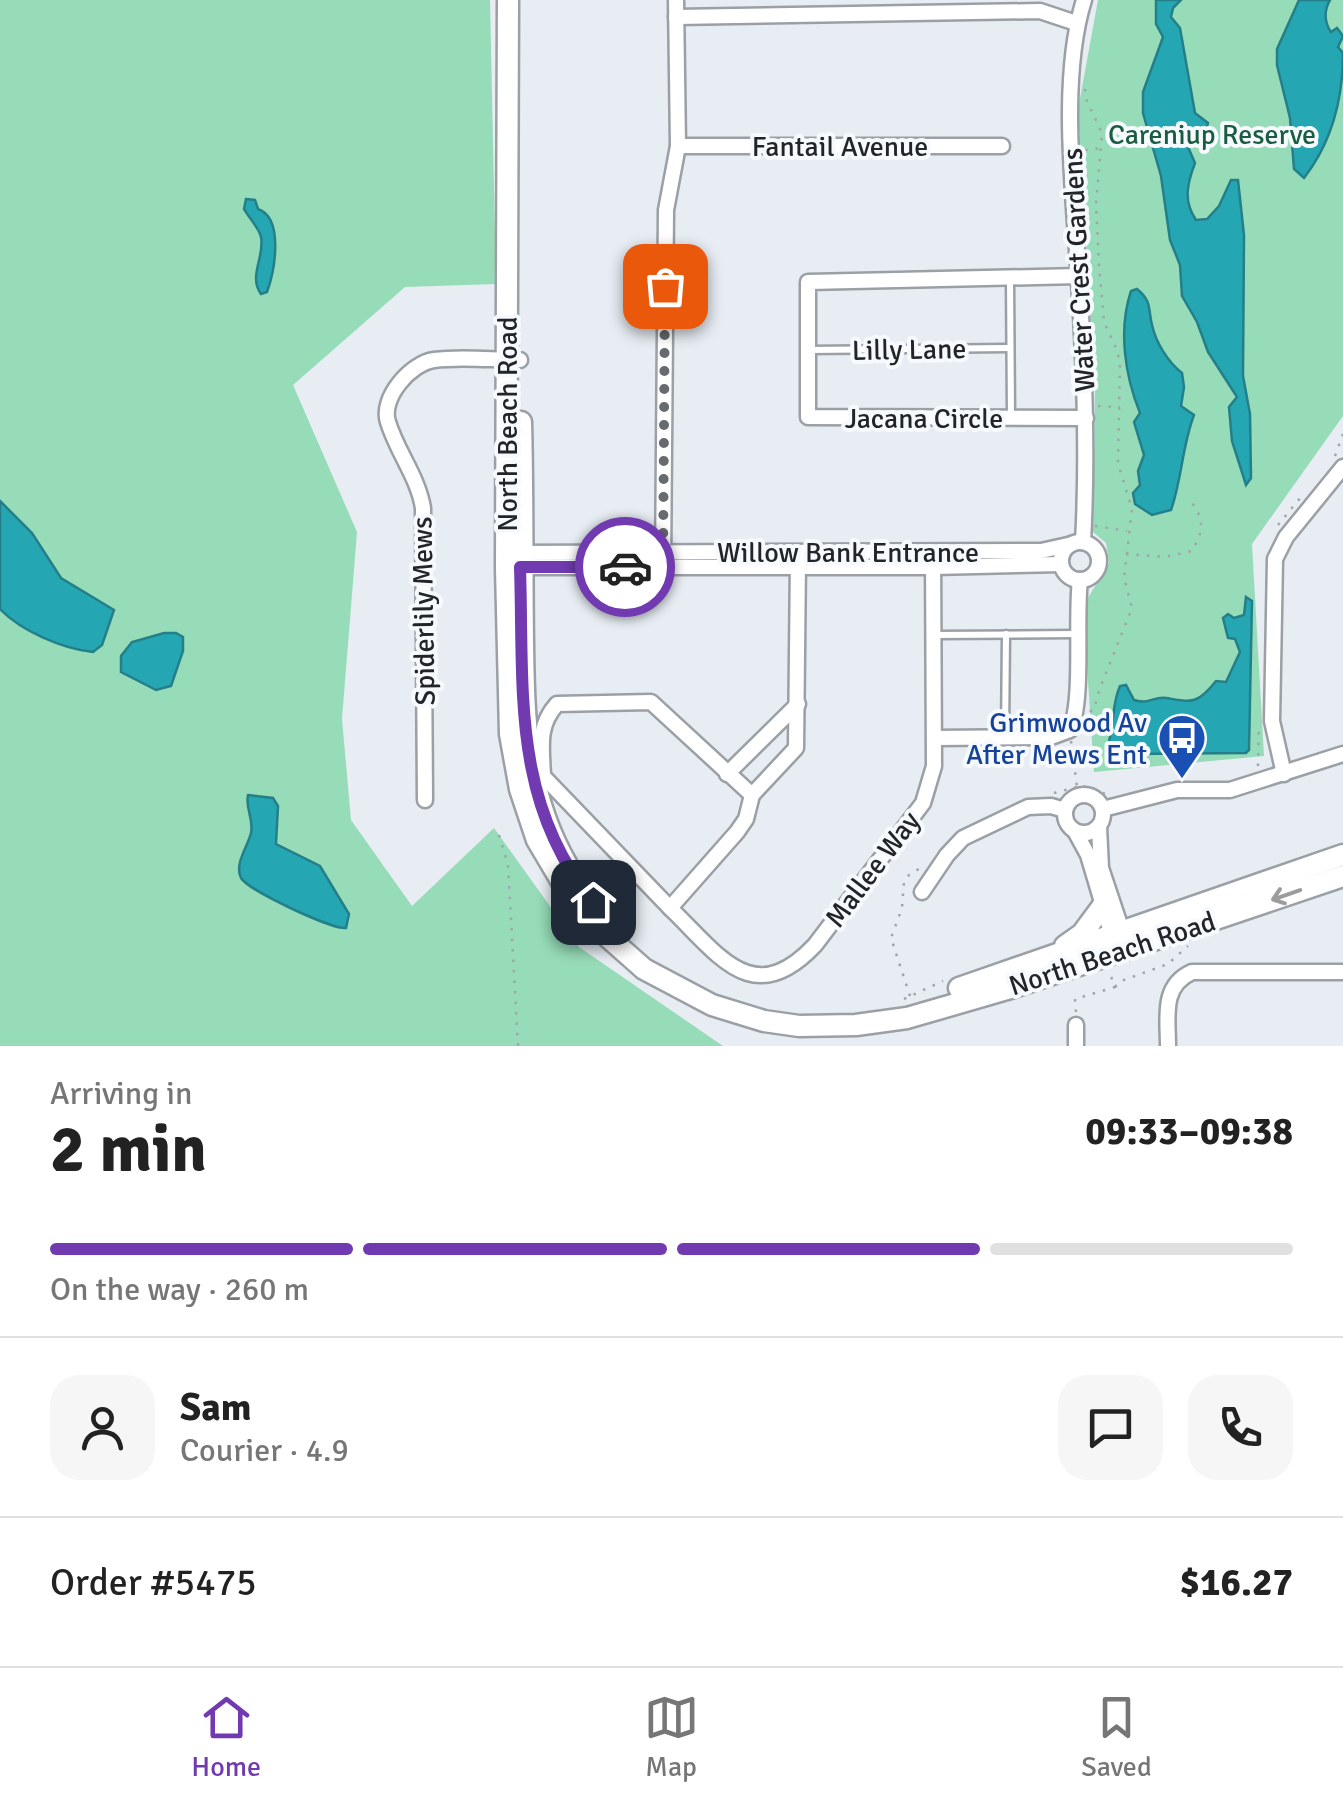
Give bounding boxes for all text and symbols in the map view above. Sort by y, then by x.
park label: Careniup Reserve [1108,118,1316,152]
street label: Fantail Avenue [752,130,928,164]
street label: Water Crest Gardens [1056,147,1102,393]
pin [623,244,708,329]
icon: bag [638,259,693,314]
street label: North Beach Road [491,316,525,532]
street label: Lilly Lane [851,332,967,368]
street label: Jacana Circle [845,402,1003,436]
street label: Spiderlily Mews [405,516,443,706]
courier [575,517,675,617]
street label: Willow Bank Entrance [717,536,979,570]
icon: car [598,540,653,595]
place label: Grimwood Av After Mews Ent [966,706,1147,772]
bus stop icon: Grimwood Av After Mews Ent [1156,712,1208,780]
street label: Mallee Way [818,805,927,934]
pin [551,860,636,945]
icon: home [566,875,621,930]
one-way arrow [1270,888,1302,906]
street label: North Beach Road [1005,905,1220,1003]
text: Arriving in [50,1074,192,1113]
text: 09:33–09:38 [1085,1108,1293,1155]
text: 2 min [50,1110,207,1190]
text: On the way · 260 m [50,1270,309,1309]
button: person [50,1375,155,1480]
button: chat [1058,1375,1163,1480]
button: phone [1188,1375,1293,1480]
text: Sam [180,1384,251,1431]
text: Courier · 4.9 [180,1431,349,1470]
text: Order #5475 [50,1559,257,1606]
text: $16.27 [1180,1559,1293,1606]
tab: Home [191,1690,261,1784]
tab: Map [644,1690,699,1784]
tab: Saved [1081,1690,1152,1784]

